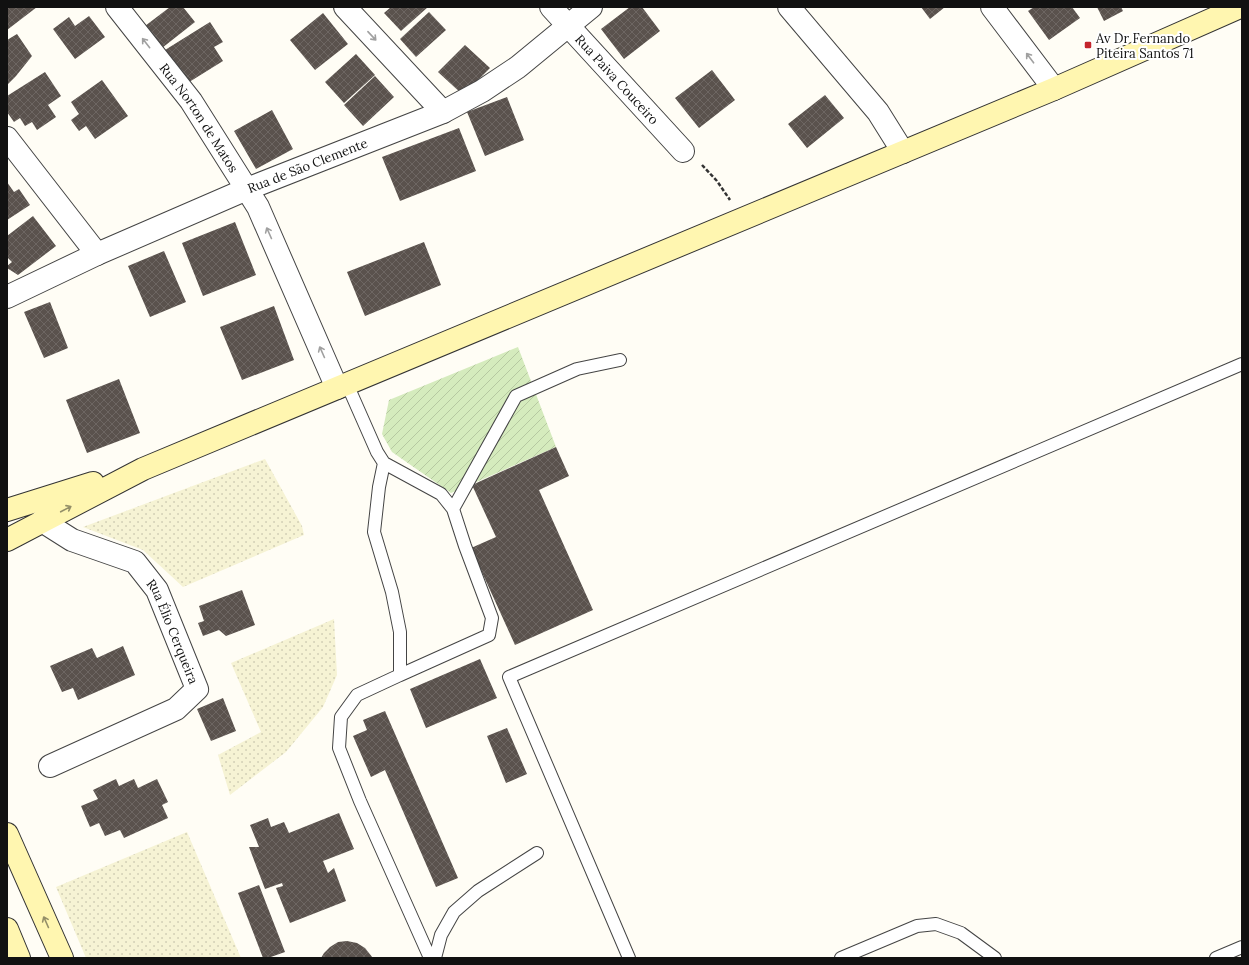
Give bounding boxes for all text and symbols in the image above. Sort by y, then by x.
one-way arrow [367,30,376,41]
place label: Av Dr Fernando Piteira Santos 71 [1095,30,1194,62]
street label: Rua Paiva Couceiro [571,31,663,128]
one-way arrow [141,37,150,48]
marker: Av Dr Fernando Piteira Santos 71 [1083,40,1093,50]
one-way arrow [1026,52,1035,63]
street label: Rua Norton de Matos [155,60,242,176]
street label: Rua de São Clemente [245,135,370,197]
one-way arrow [265,228,273,240]
one-way arrow [318,347,325,359]
one-way arrow [60,504,72,512]
street label: Rua Élio Cerqueira [143,576,202,687]
one-way arrow [42,917,49,929]

